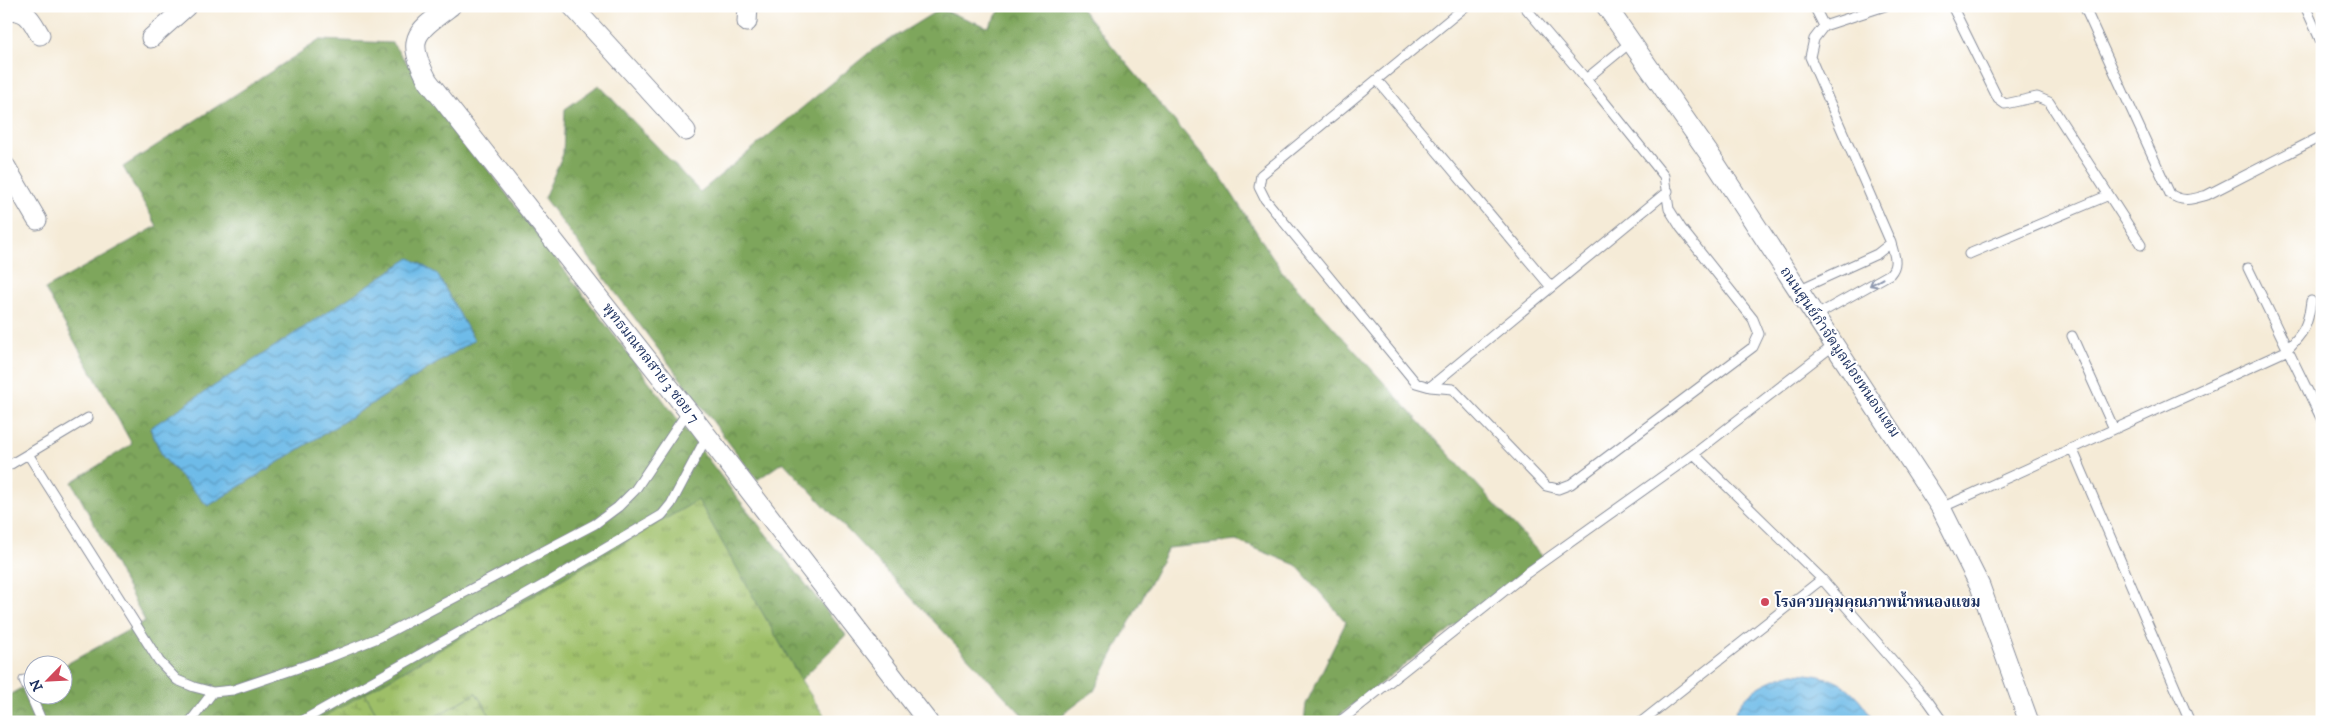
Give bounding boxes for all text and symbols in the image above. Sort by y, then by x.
street label: ถนนศูนย์กำจัดมูลฝอยหนองแขม [1776,262,1905,441]
one-way arrow [1870,277,1884,287]
street label: พุทธมณฑลสาย 3 ซอย 7 [597,299,704,428]
place label: โรงควบคุมคุณภาพน้ำหนองแขม [1774,591,1980,613]
marker: โรงควบคุมคุณภาพน้ำหนองแขม [1759,596,1771,608]
north arrow [22,656,72,706]
text: N [26,676,48,694]

